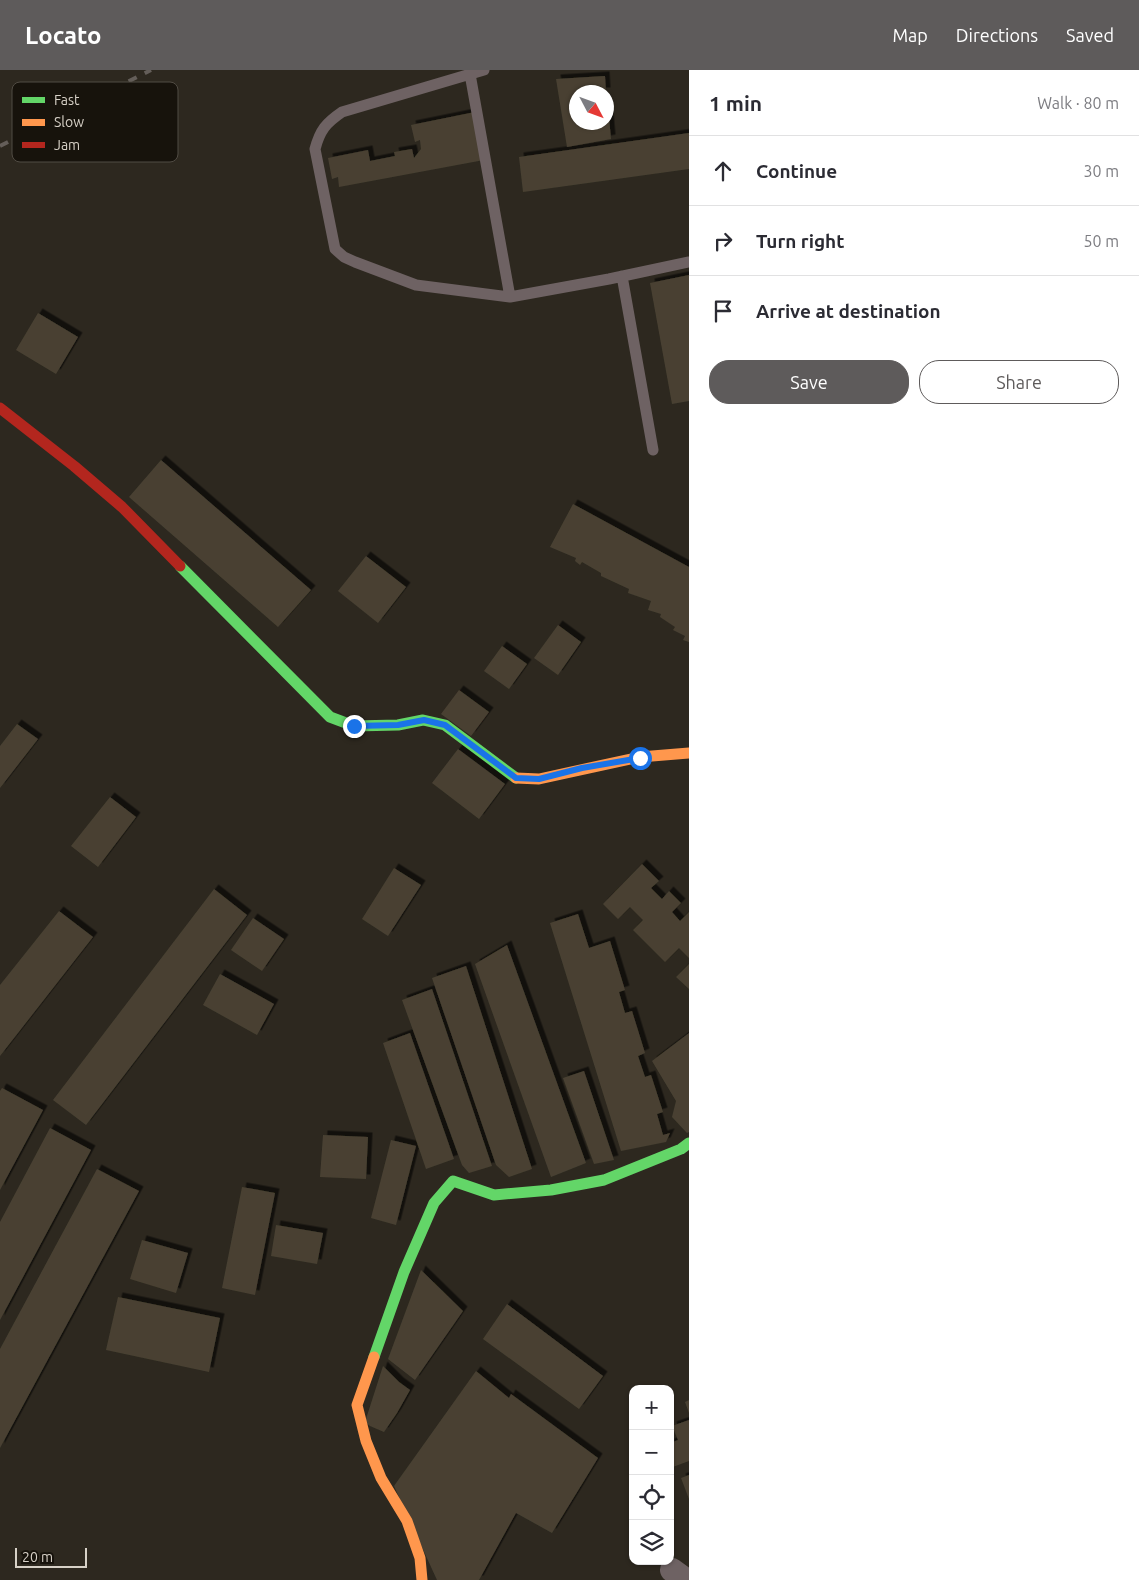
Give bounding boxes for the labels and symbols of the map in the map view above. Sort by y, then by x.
legend [12,82,178,162]
north arrow [569,85,614,130]
text: Fast [54,92,80,108]
text: Slow [54,114,84,130]
text: Jam [54,137,80,153]
route end [343,715,366,738]
route start [629,747,652,770]
scale bar [15,1545,88,1568]

